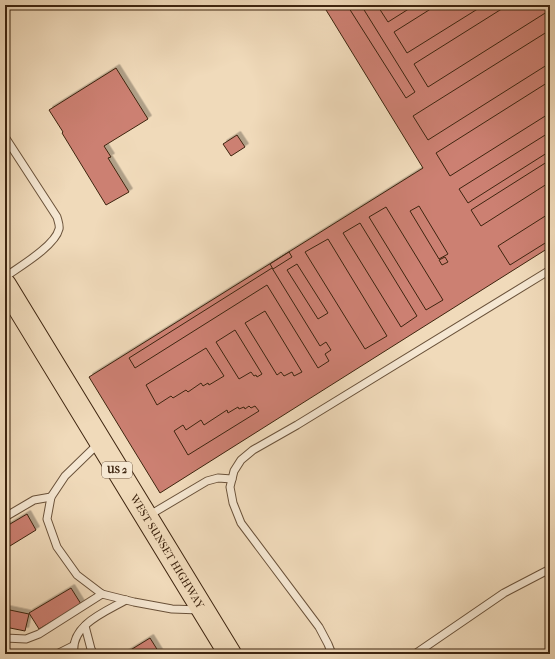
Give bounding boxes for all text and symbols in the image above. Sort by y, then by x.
road number: US 2 [102,462,132,478]
street label: WEST SUNSET HIGHWAY [127,491,207,611]

